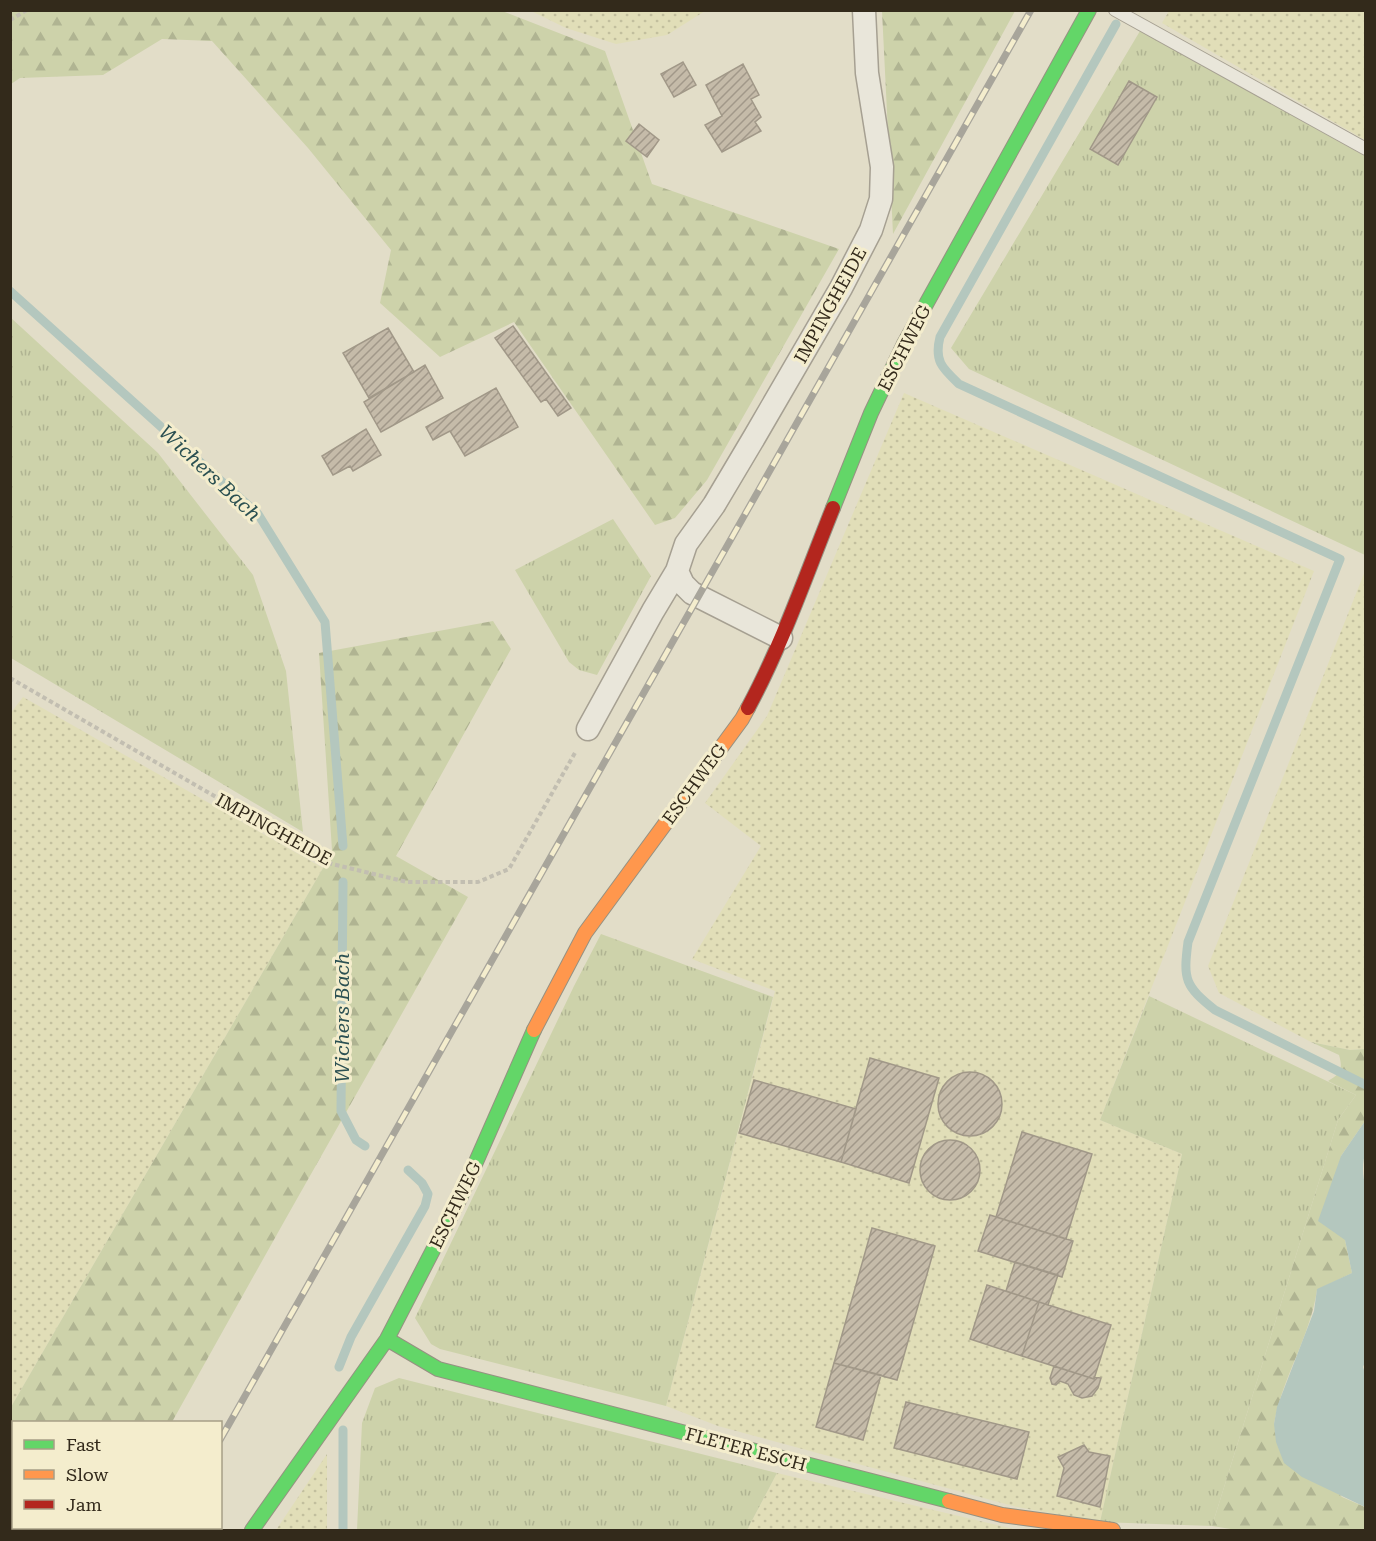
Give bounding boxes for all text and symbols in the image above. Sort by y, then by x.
street label: IMPINGHEIDE [790,243,870,367]
street label: ESCHWEG [873,301,935,395]
water label: Wichers Bach [154,420,266,526]
street label: ESCHWEG [658,740,730,828]
street label: IMPINGHEIDE [212,789,336,869]
water label: Wichers Bach [330,953,354,1083]
street label: ESCHWEG [425,1158,485,1252]
legend [12,1421,222,1529]
street label: FLETER ESCH [683,1423,809,1475]
text: Fast [66,1434,101,1455]
text: Slow [66,1464,108,1485]
text: Jam [66,1494,102,1515]

